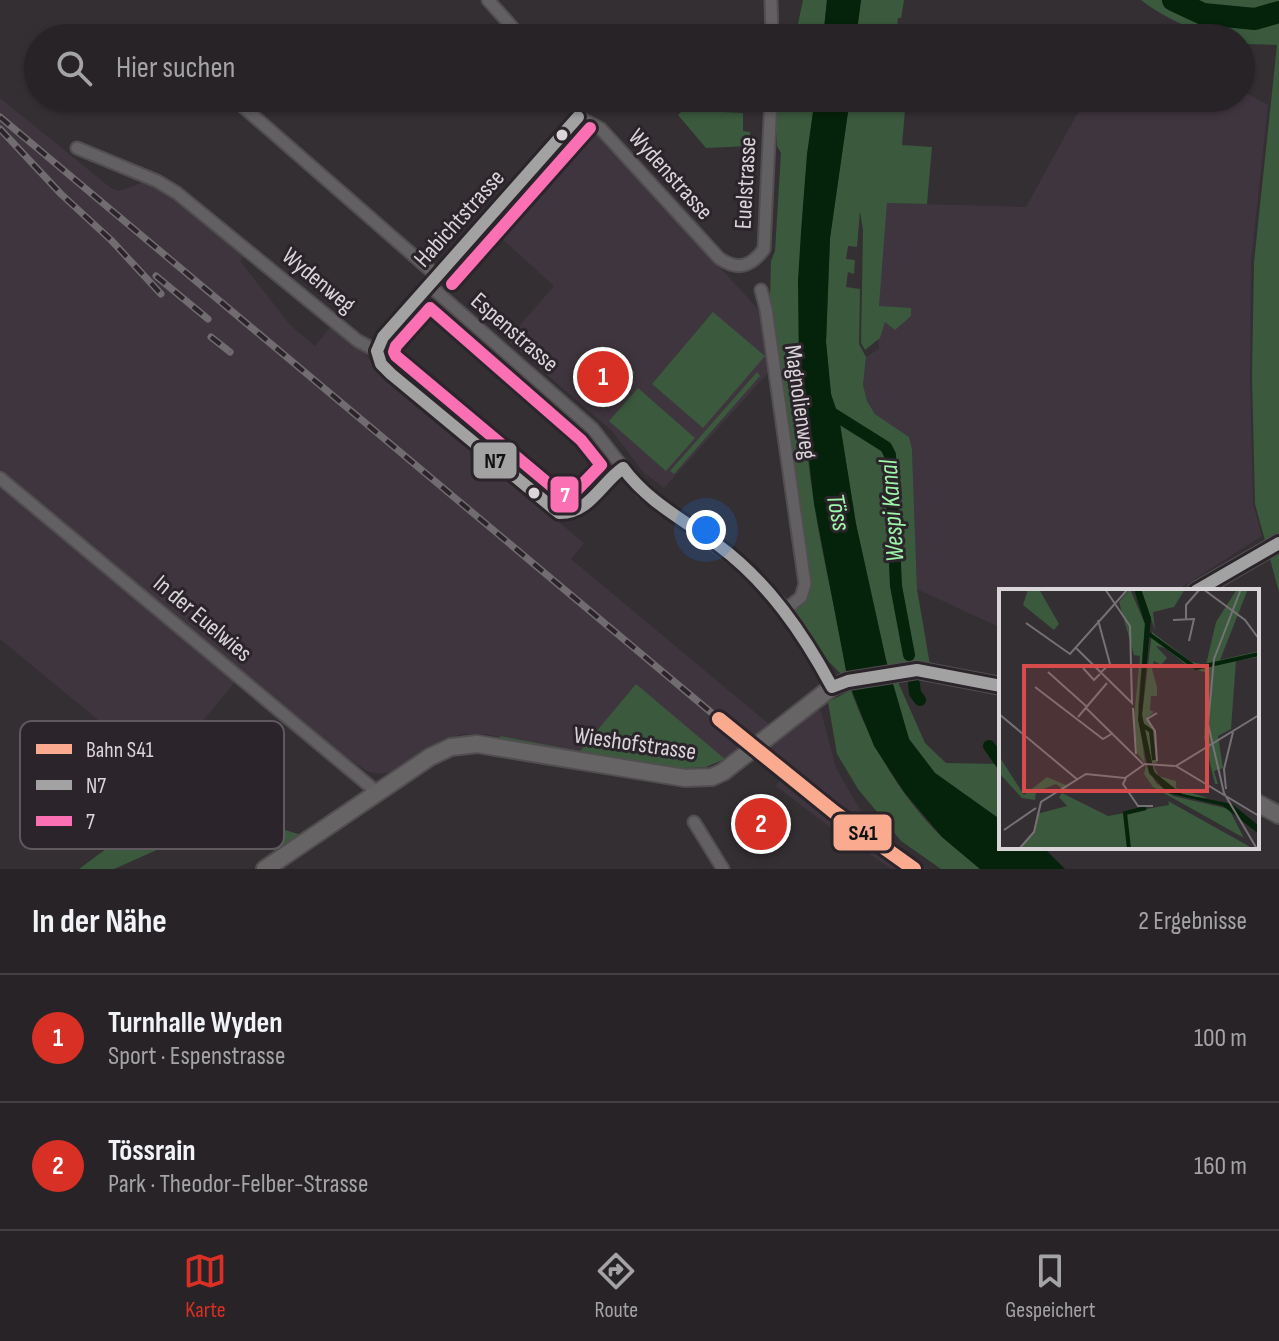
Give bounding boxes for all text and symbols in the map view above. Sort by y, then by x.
search box [24,24,1255,112]
icon: search [52,46,96,90]
text: Hier suchen [116,50,235,86]
street label: Wydenstrasse [622,123,719,226]
unlabelled marker [554,127,570,143]
street label: Euelstrasse [729,136,762,230]
street label: Habichtstrasse [408,164,511,273]
street label: Wydenweg [276,241,361,319]
street label: Espenstrasse [465,286,564,378]
street label: Magnolienweg [778,343,823,461]
pin: 1 [577,347,629,407]
line badge: N7 [472,441,518,480]
text: N7 [484,448,506,475]
water label: Wespi Kanal [873,457,912,563]
line badge: 7 [549,475,580,514]
text: 7 [560,482,570,509]
unlabelled marker [526,485,542,501]
water label: Töss [819,491,856,534]
your location [686,510,726,550]
street label: In der Euelwies [148,569,258,668]
inset map [999,589,1259,849]
legend [20,721,284,849]
street label: Wieshofstrasse [572,721,698,766]
text: Bahn S41 [86,737,154,764]
text: N7 [86,773,106,800]
pin: 2 [735,794,787,854]
text: 7 [86,809,95,836]
line badge: S41 [832,813,893,852]
text: S41 [848,820,878,847]
text: In der Nähe [32,901,167,942]
text: 2 Ergebnisse [1138,906,1247,937]
text: Turnhalle Wyden [108,1005,283,1041]
text: 1 [53,1023,63,1054]
text: 100 m [1194,1023,1247,1054]
text: Sport · Espenstrasse [108,1041,285,1072]
text: Tössrain [108,1133,196,1169]
text: 2 [52,1151,64,1182]
text: 160 m [1194,1151,1247,1182]
text: Park · Theodor-Felber-Strasse [108,1169,368,1200]
tab: Karte [183,1249,227,1324]
tab: Route [594,1249,638,1324]
tab: Gespeichert [1005,1249,1096,1324]

